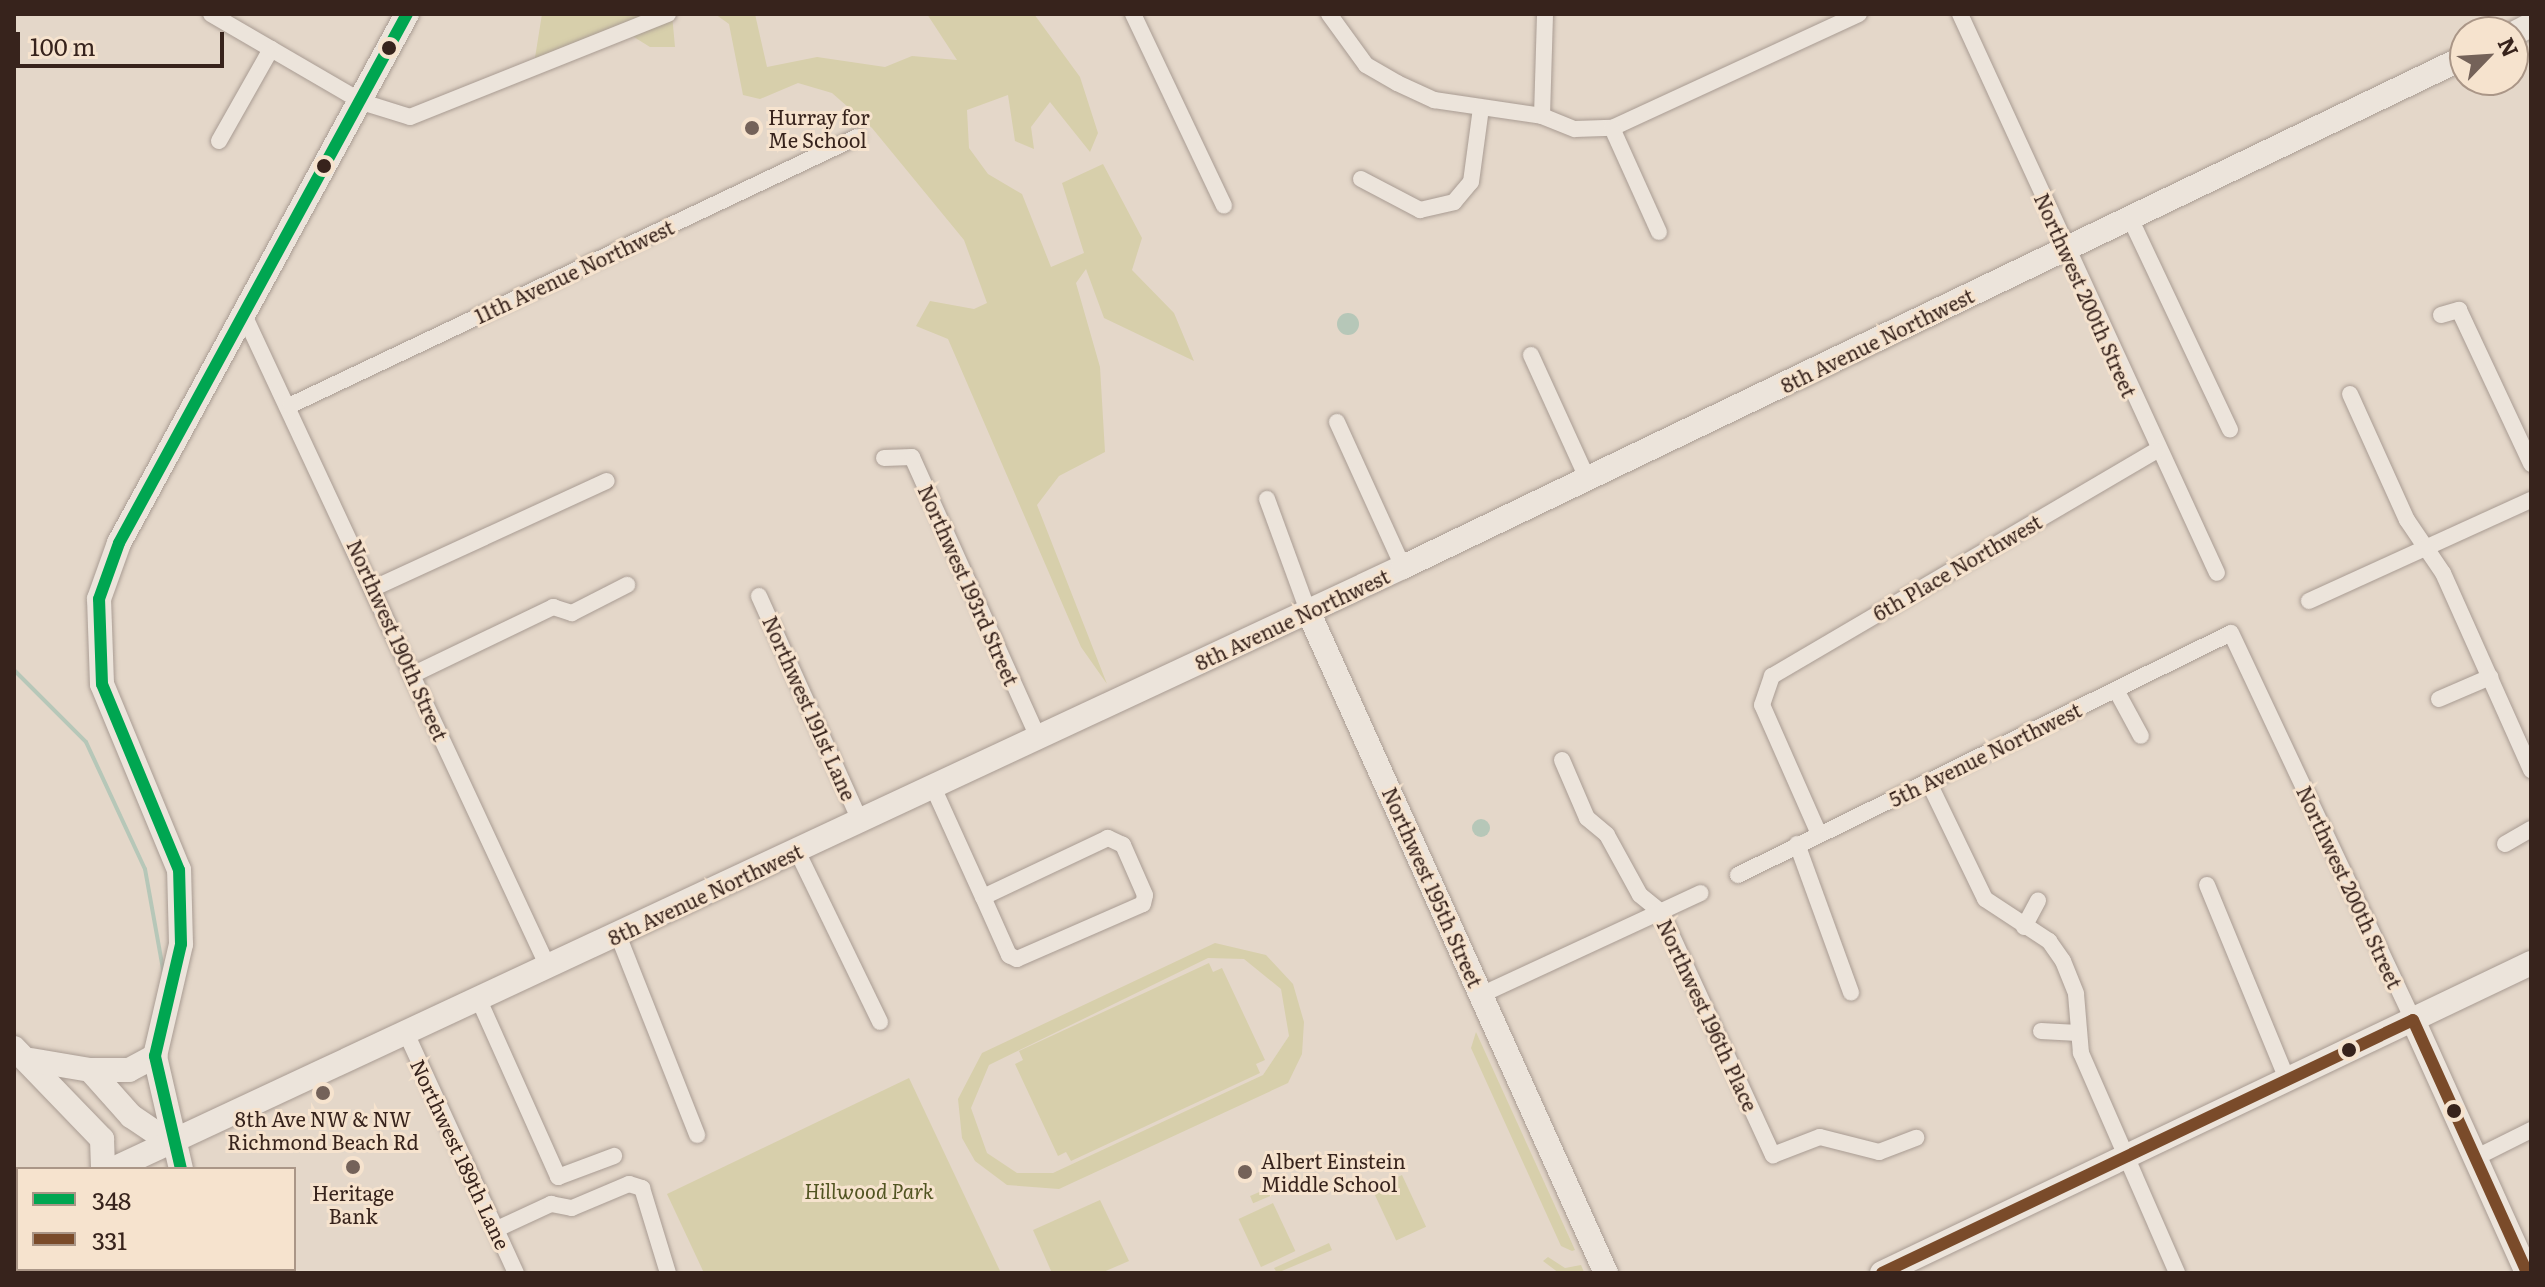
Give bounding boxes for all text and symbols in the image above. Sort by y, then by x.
scale bar [20,16,228,66]
north arrow [2449,16,2529,96]
text: 100 m [30,28,96,63]
text: N [2491,31,2528,62]
unlabelled marker [381,40,397,56]
place label: Hurray for Me School [768,104,870,151]
marker: Hurray for Me School [743,119,761,137]
unlabelled marker [316,158,332,174]
street label: Northwest 200th Street [2030,189,2142,401]
street label: 11th Avenue Northwest [471,214,677,328]
street label: 8th Avenue Northwest [1777,283,1977,397]
street label: Northwest 193rd Street [914,481,1024,689]
street label: 6th Place Northwest [1868,509,2046,625]
street label: Northwest 190th Street [343,536,453,744]
street label: 8th Avenue Northwest [1191,563,1393,675]
street label: Northwest 191st Lane [758,612,862,804]
street label: 5th Avenue Northwest [1885,697,2085,811]
street label: Northwest 200th Street [2292,782,2408,992]
street label: Northwest 195th Street [1378,783,1488,991]
street label: 8th Avenue Northwest [604,838,806,950]
street label: Northwest 196th Place [1653,915,1763,1115]
unlabelled marker [2341,1042,2357,1058]
street label: Northwest 189th Lane [406,1055,516,1253]
marker: 8th Ave NW & NW Richmond Beach Rd [314,1084,332,1102]
unlabelled marker [2446,1103,2462,1119]
place label: 8th Ave NW & NW Richmond Beach Rd [227,1106,419,1153]
place label: Albert Einstein Middle School [1261,1148,1406,1195]
marker: Heritage Bank [344,1158,362,1176]
marker: Albert Einstein Middle School [1236,1163,1254,1181]
legend [16,1167,296,1271]
park label: Hillwood Park [804,1178,934,1202]
place label: Heritage Bank [312,1180,394,1227]
text: 348 [92,1182,131,1217]
text: 331 [92,1222,127,1257]

